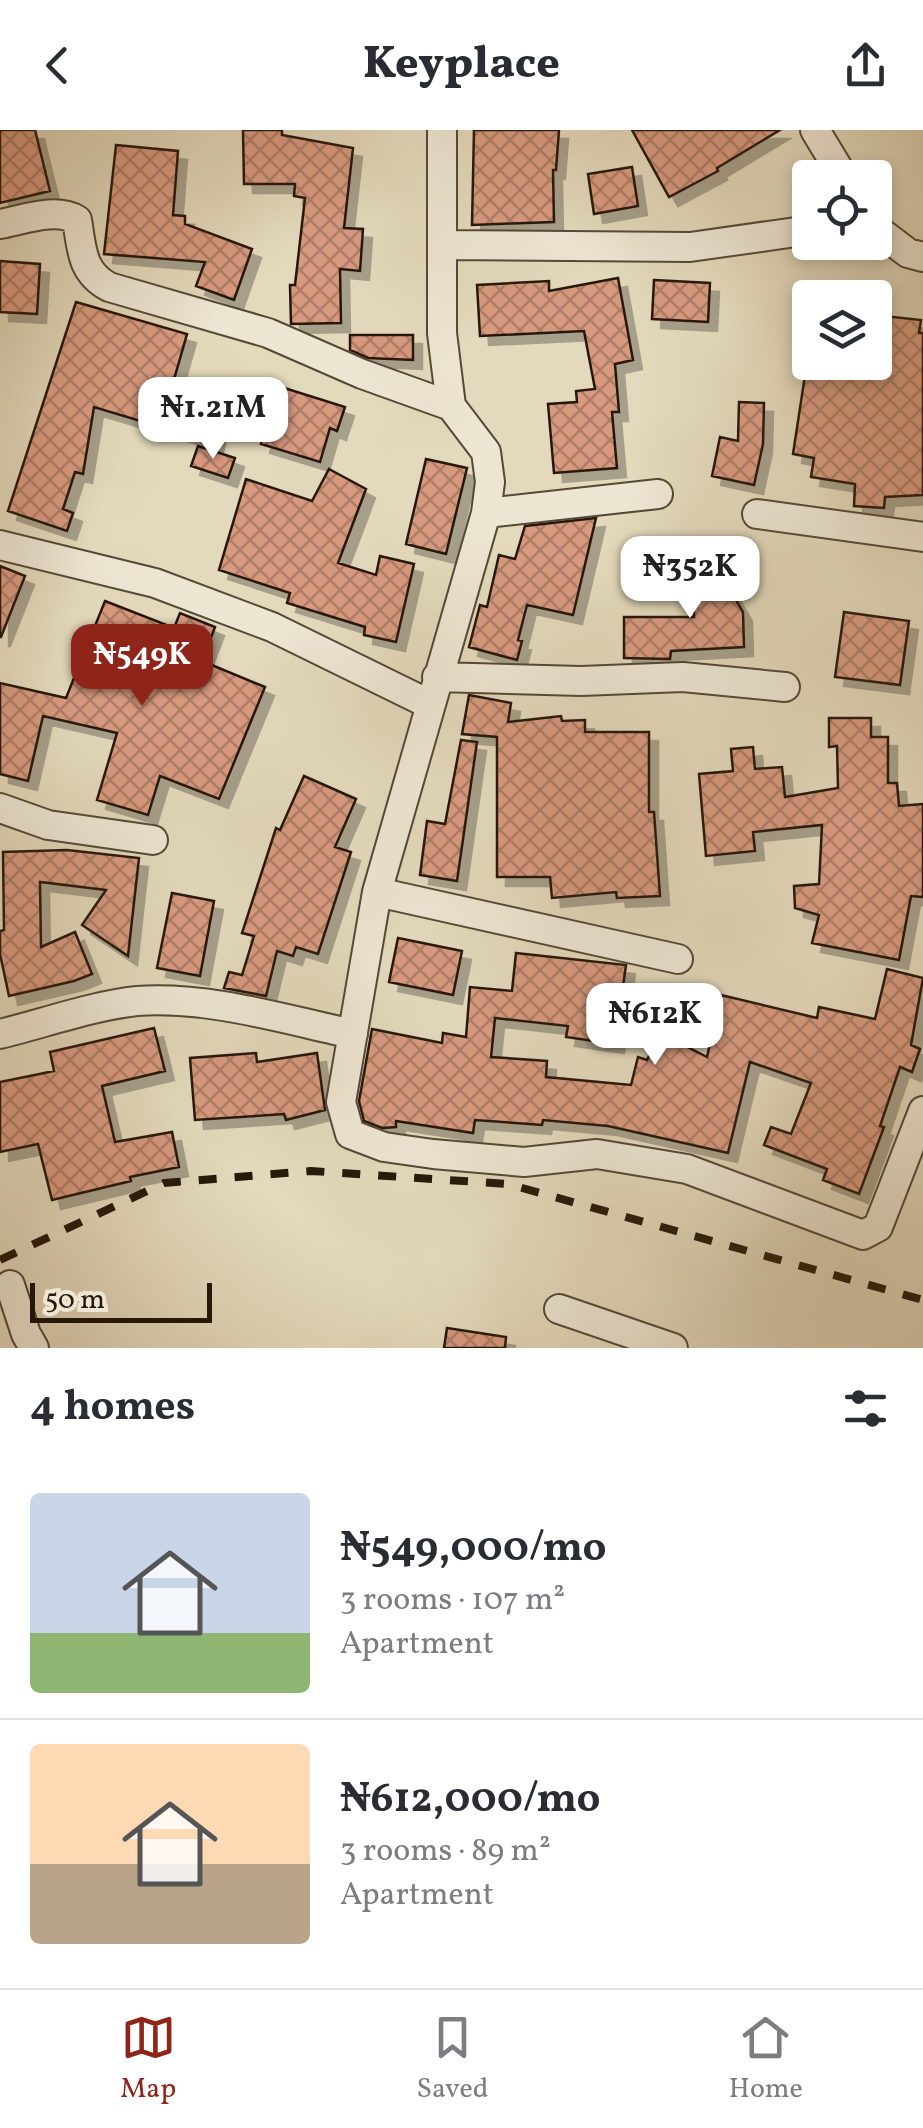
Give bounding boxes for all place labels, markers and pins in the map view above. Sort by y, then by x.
pin: ₦1.21M [132,377,294,462]
pin: ₦352K [620,536,760,621]
pin: ₦549K [72,624,212,709]
pin: ₦612K [585,983,725,1068]

